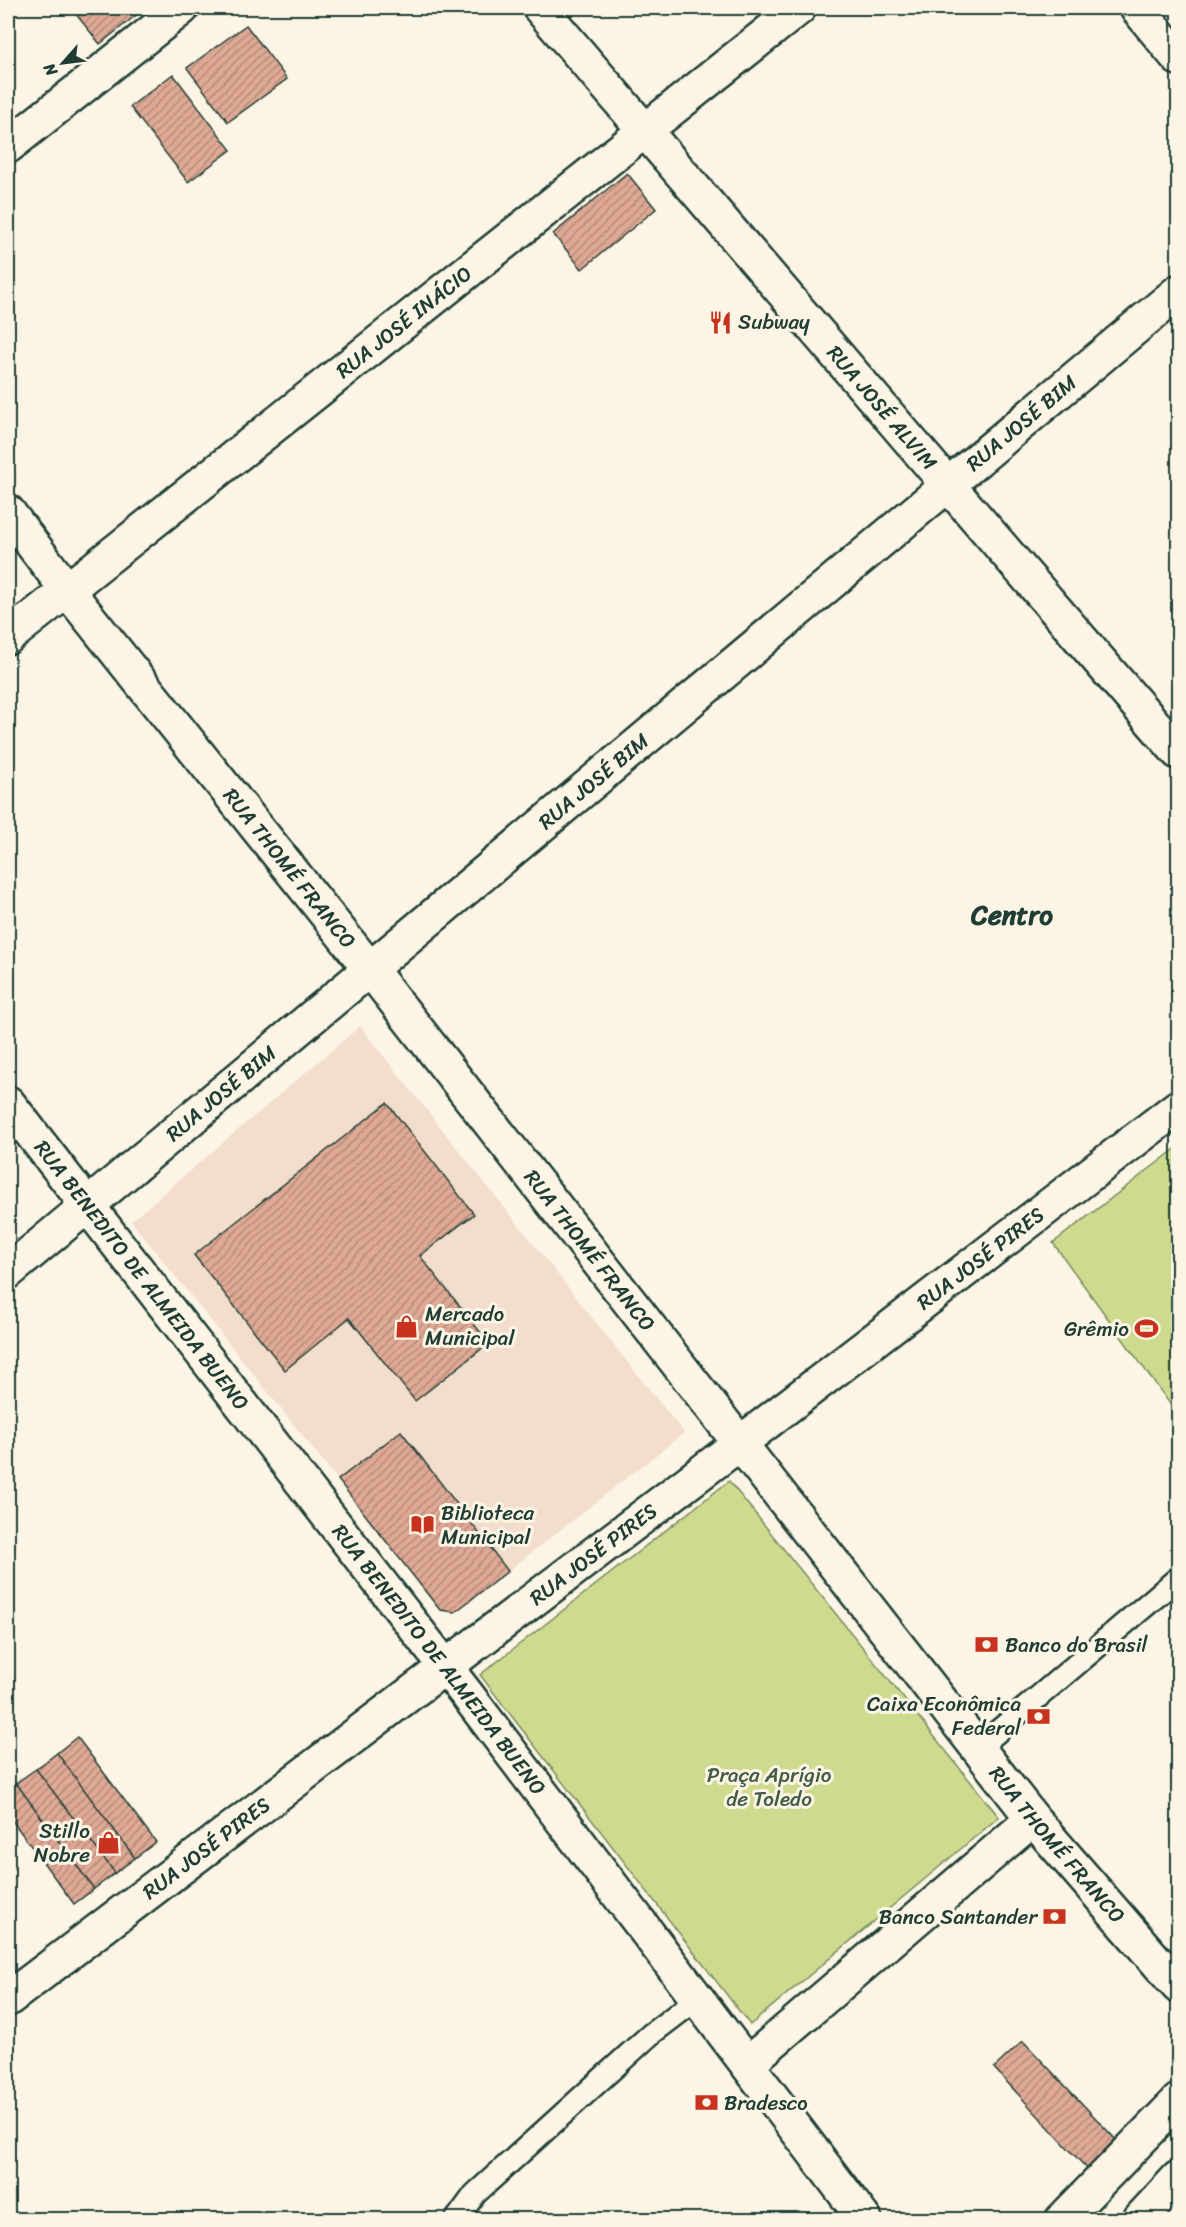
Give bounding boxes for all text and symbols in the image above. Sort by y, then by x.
north arrow [33,33,93,93]
text: N [34,57,66,82]
street label: RUA JOSÉ INÁCIO [327,255,481,389]
place label: Subway [738,303,810,341]
restaurant icon: Subway [707,309,733,335]
street label: RUA JOSÉ ALVIM [817,336,947,479]
street label: RUA JOSÉ BIM [957,365,1086,481]
street label: RUA JOSÉ BIM [529,723,658,840]
street label: RUA THOMÉ FRANCO [213,779,366,957]
district label: Centro [970,891,1053,939]
street label: RUA JOSÉ BIM [157,1035,286,1152]
street label: RUA BENEDITO DE ALMEIDA BUENO [24,1131,259,1419]
street label: RUA THOMÉ FRANCO [514,1161,665,1340]
street label: RUA JOSÉ PIRES [908,1197,1053,1320]
place label: Mercado Municipal [425,1295,515,1357]
place label: Grêmio [1064,1310,1129,1348]
shop icon: Mercado Municipal [394,1313,420,1339]
sports icon: Grêmio [1134,1316,1160,1342]
street label: RUA JOSÉ PIRES [521,1493,666,1616]
place label: Biblioteca Municipal [441,1494,534,1556]
library icon: Biblioteca Municipal [410,1512,436,1538]
street label: RUA BENEDITO DE ALMEIDA BUENO [322,1515,556,1804]
place label: Banco do Brasil [1005,1626,1148,1664]
bank icon: Banco do Brasil [974,1632,1000,1658]
place label: Caixa Econômica Federal [867,1685,1022,1747]
bank icon: Caixa Econômica Federal [1026,1703,1052,1729]
park label: Praça Aprígio de Toledo [707,1756,832,1818]
street label: RUA THOMÉ FRANCO [979,1757,1135,1933]
street label: RUA JOSÉ PIRES [134,1787,279,1910]
place label: Stillo Nobre [34,1812,90,1874]
shop icon: Stillo Nobre [95,1830,121,1856]
place label: Banco Santander [879,1898,1038,1936]
bank icon: Banco Santander [1042,1904,1068,1930]
place label: Bradesco [724,2084,808,2122]
bank icon: Bradesco [693,2090,719,2116]

